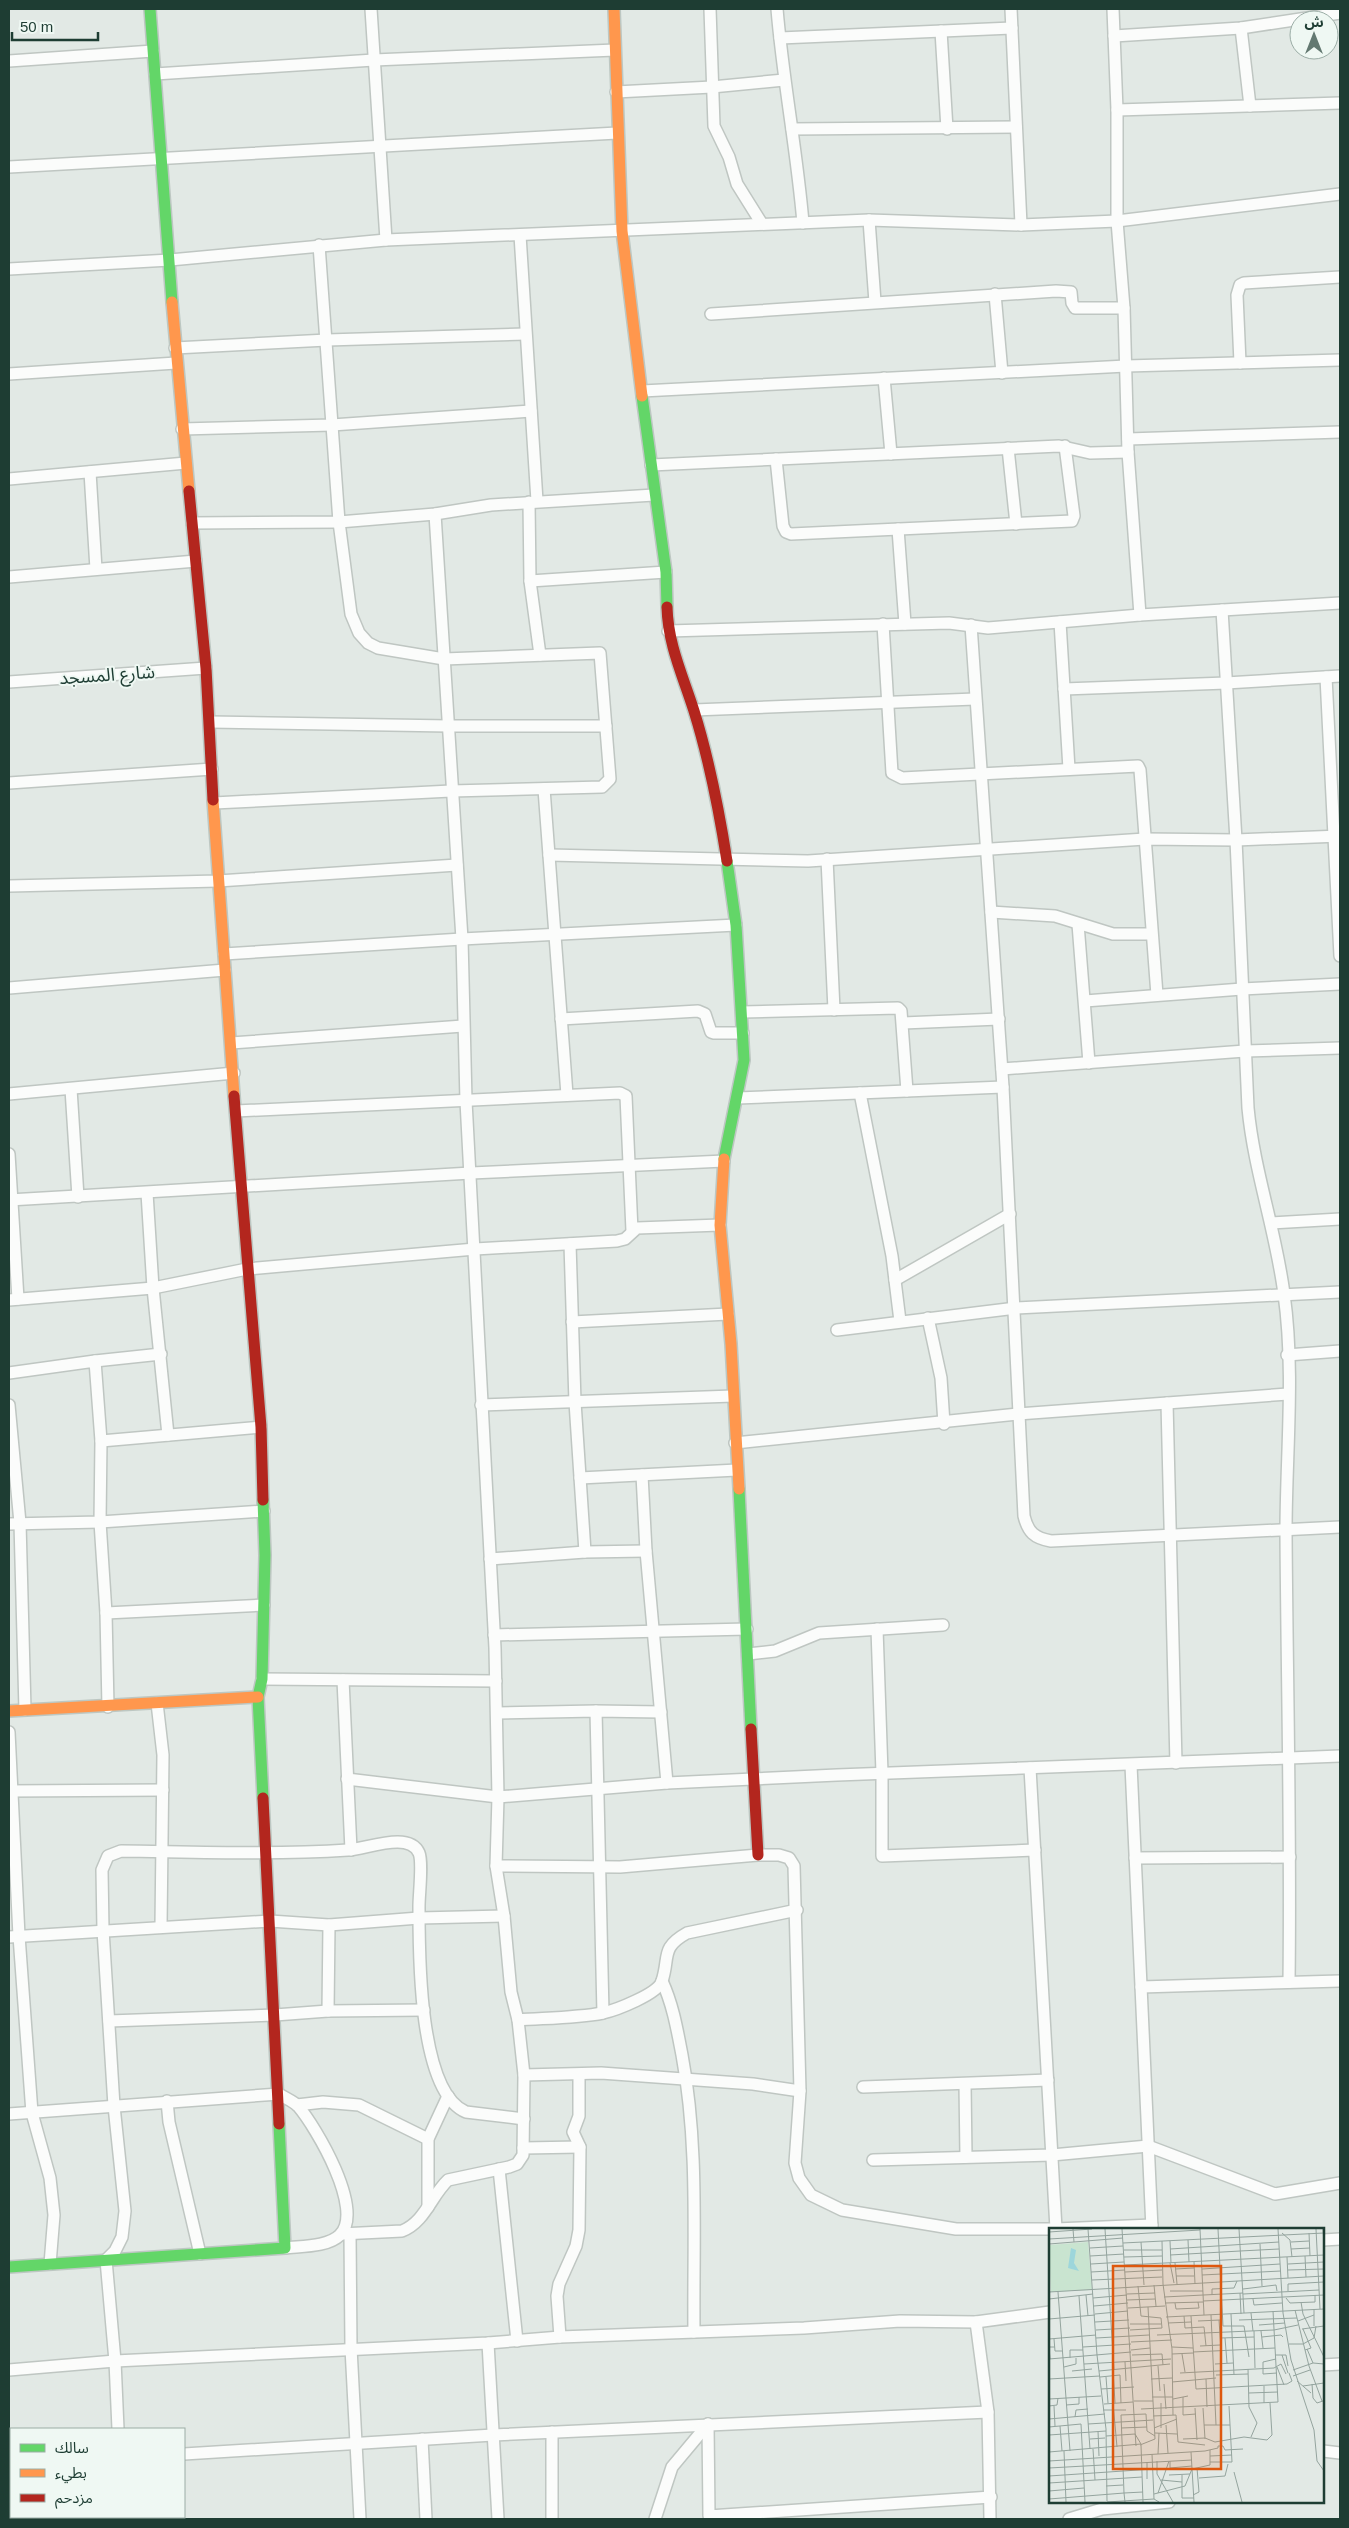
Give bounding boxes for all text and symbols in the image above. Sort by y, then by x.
scale bar [12,10,99,42]
north arrow [1289,10,1339,60]
text: ش [1304,14,1324,30]
text: 50 m [20,18,53,35]
street label: شارع المسجد [59,662,156,692]
inset map [1049,2228,1324,2503]
legend [10,2428,185,2518]
text: سالك [55,2439,89,2456]
text: بطيء [55,2464,87,2484]
text: مزدحم [55,2489,93,2509]

